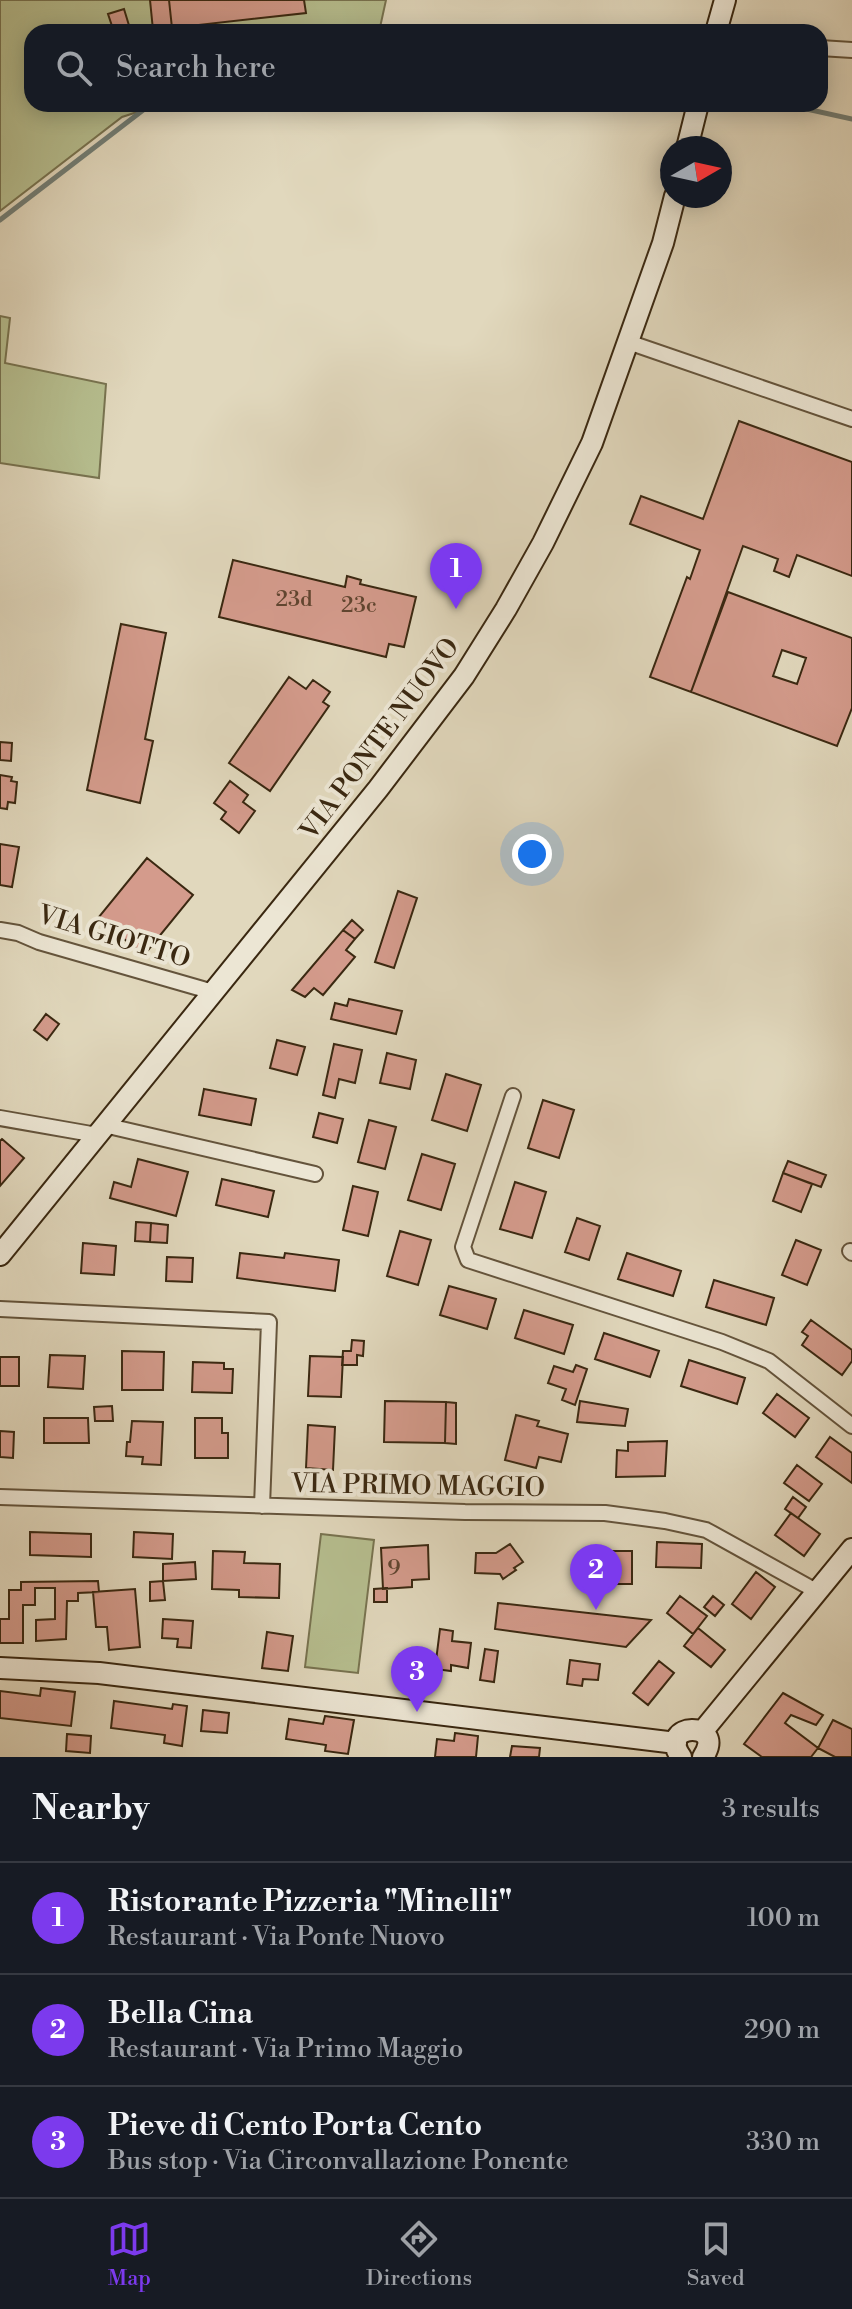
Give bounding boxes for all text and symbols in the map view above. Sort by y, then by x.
search box [24,24,828,112]
icon: search [52,46,96,90]
text: Search here [116,49,276,87]
north arrow [660,136,732,208]
pin: 1 [430,543,482,609]
house number: 23d [275,586,313,613]
house number: 23c [341,592,377,619]
street label: VIA PONTE NUOVO [293,632,466,847]
your location [512,834,552,874]
street label: VIA GIOTTO [33,898,194,975]
street label: VIA PRIMO MAGGIO [290,1468,545,1504]
pin: 2 [570,1544,622,1610]
house number: 9 [387,1555,401,1582]
pin: 3 [391,1646,443,1712]
text: Nearby [32,1788,150,1830]
text: 3 results [722,1793,820,1825]
text: Ristorante Pizzeria "Minelli" [108,1883,512,1921]
text: 1 [52,1902,64,1934]
text: 100 m [747,1902,820,1934]
text: Restaurant · Via Ponte Nuovo [108,1921,445,1953]
text: Bella Cina [108,1995,253,2033]
text: 2 [50,2014,66,2046]
text: 290 m [744,2014,820,2046]
text: Restaurant · Via Primo Maggio [108,2033,463,2065]
text: Pieve di Cento Porta Cento [108,2107,482,2145]
text: 3 [50,2126,66,2158]
text: 330 m [746,2126,820,2158]
text: Bus stop · Via Circonvallazione Ponente [108,2145,569,2177]
tab: Map [107,2217,151,2292]
tab: Directions [366,2217,472,2292]
tab: Saved [687,2217,745,2292]

